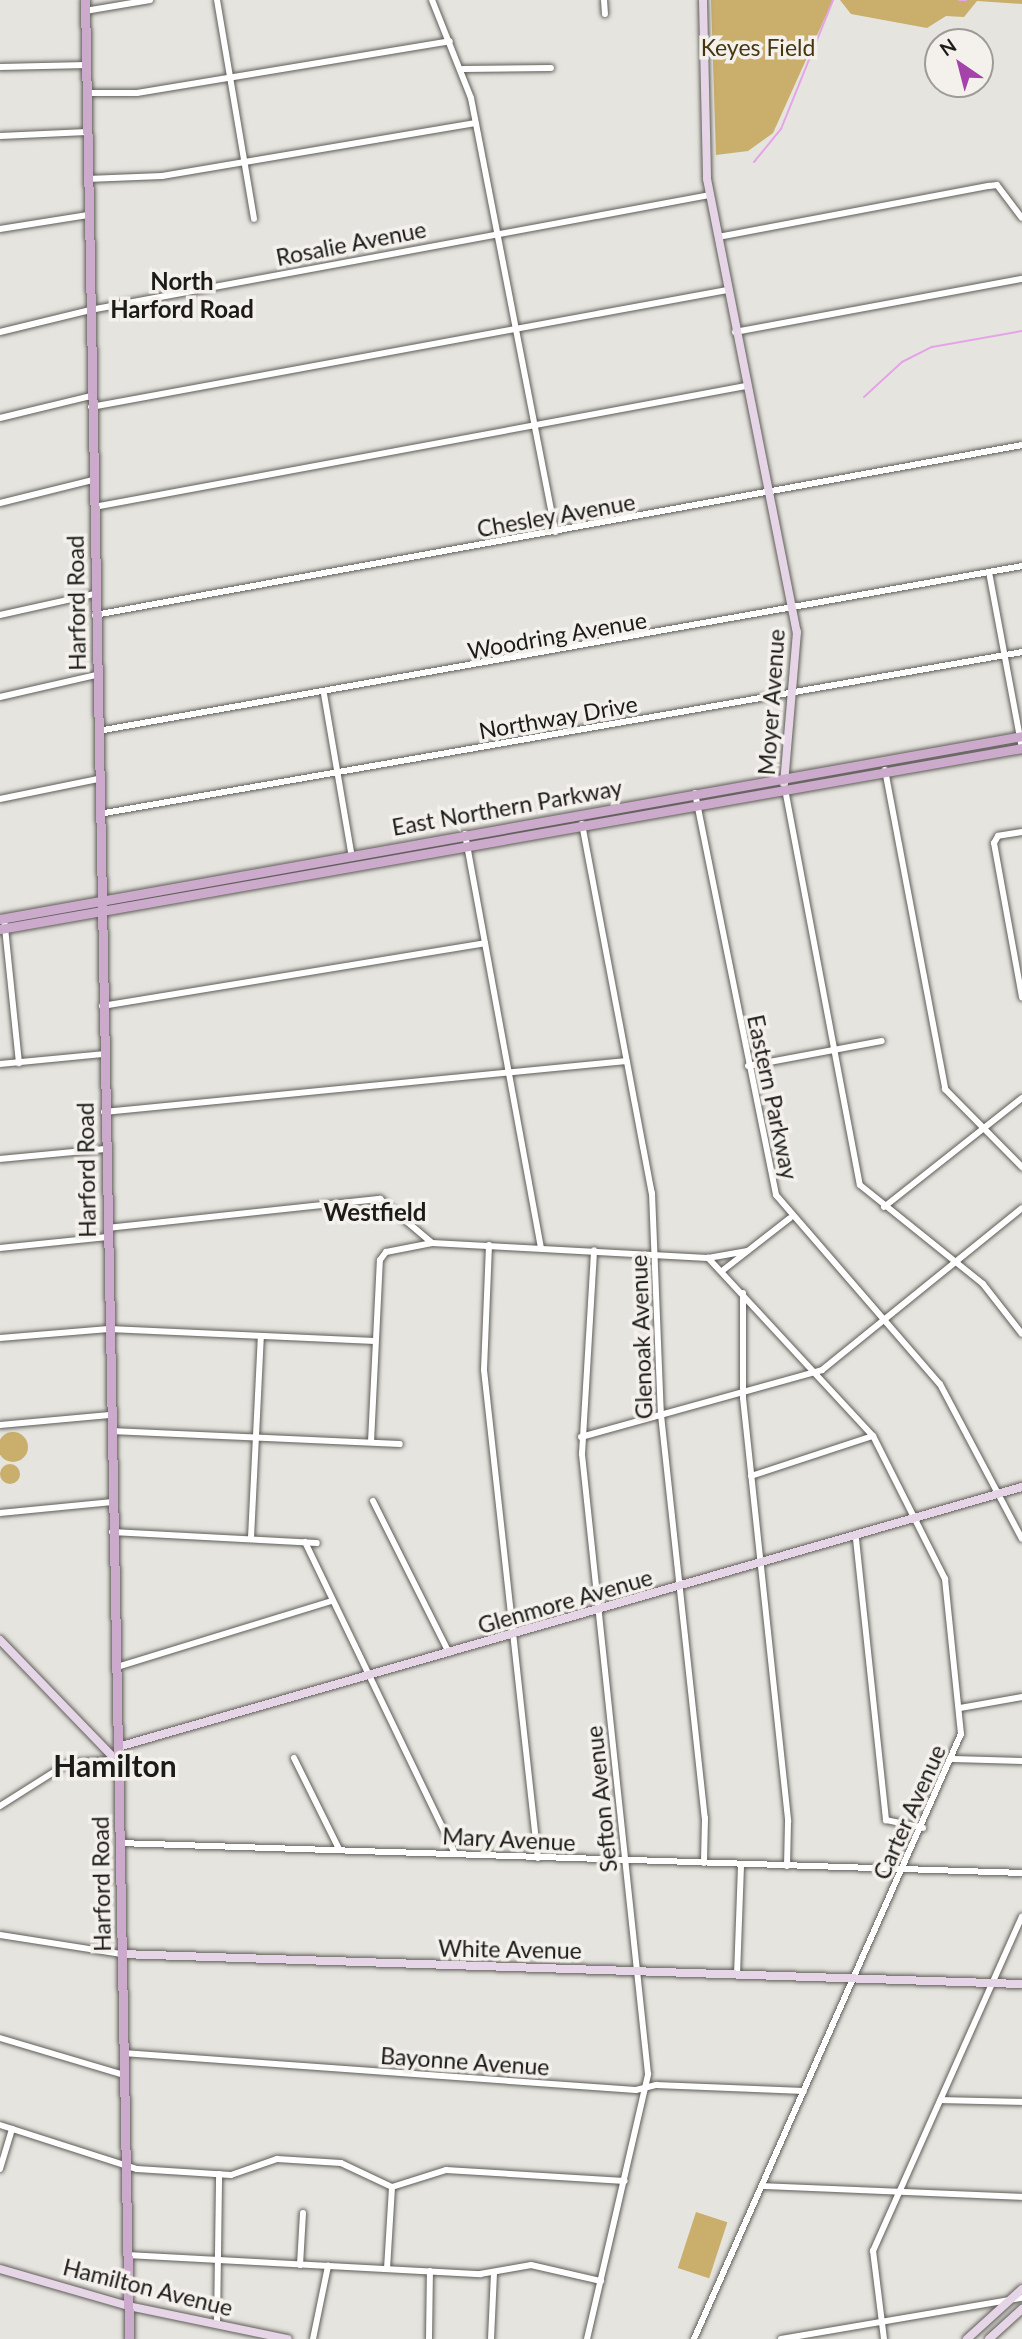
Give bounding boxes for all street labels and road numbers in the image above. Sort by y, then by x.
street label: Rosalie Avenue [273,215,429,271]
street label: Chesley Avenue [474,487,638,543]
street label: Harford Road [61,535,91,671]
street label: Woodring Avenue [465,606,649,664]
street label: Moyer Avenue [752,627,790,777]
street label: Northway Drive [476,689,640,745]
street label: East Northern Parkway [390,773,624,841]
street label: Eastern Parkway [742,1012,804,1182]
street label: Harford Road [71,1102,101,1238]
street label: Glenoak Avenue [624,1254,658,1420]
street label: Glenmore Avenue [474,1563,656,1639]
street label: Sefton Avenue [580,1724,622,1874]
street label: Carter Avenue [867,1740,951,1884]
street label: Harford Road [86,1816,116,1952]
street label: Mary Avenue [441,1822,577,1856]
street label: White Avenue [438,1934,582,1964]
street label: Bayonne Avenue [379,2041,551,2081]
street label: Hamilton Avenue [60,2252,236,2322]

